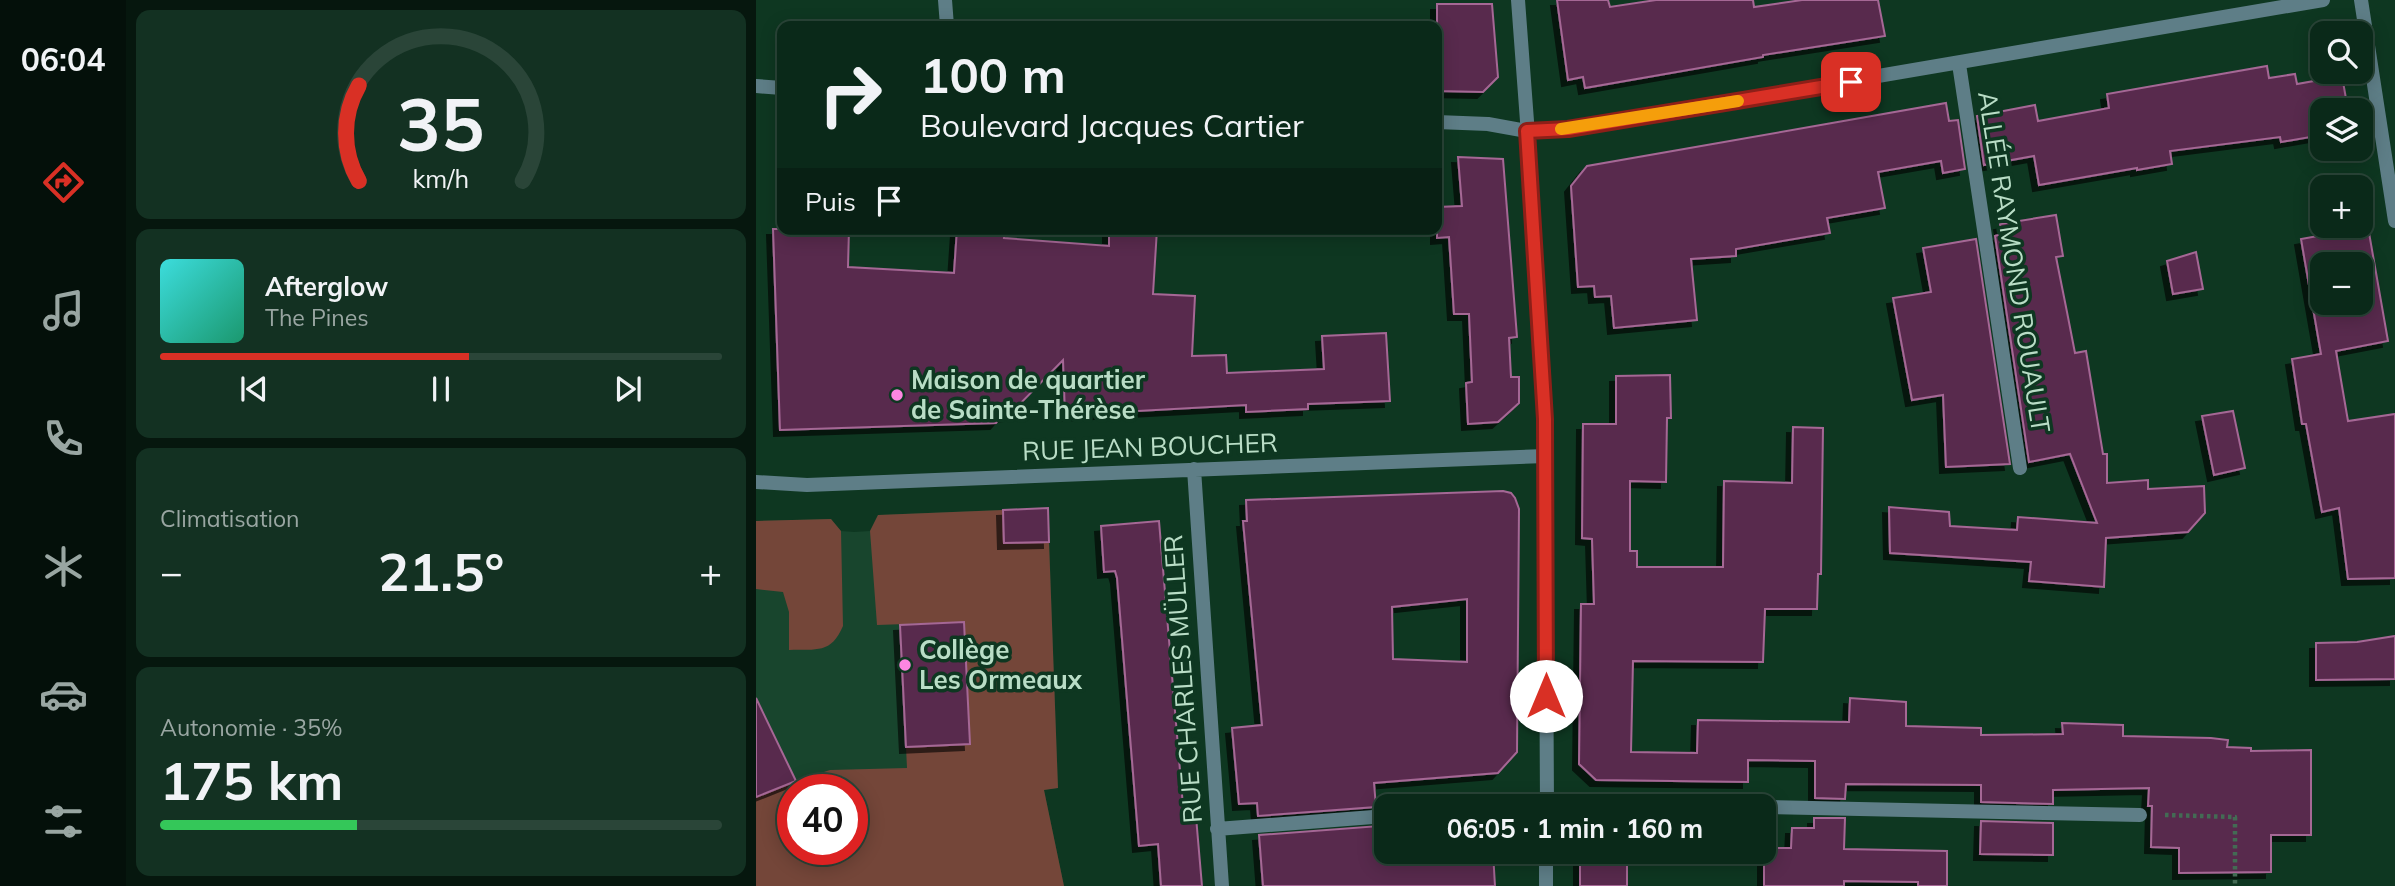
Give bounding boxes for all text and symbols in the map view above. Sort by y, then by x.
map controls [2310,21,2373,315]
button: search [2310,21,2373,84]
text: 06:04 [21,39,105,79]
text: 100 m [920,44,1066,105]
icon: right [805,49,896,140]
pin [1821,52,1881,112]
icon: arrive [1832,63,1870,101]
text: 35 [397,78,485,169]
street label: ALLÉE RAYMOND ROUAULT [1971,89,2058,435]
button: layers [2310,98,2373,161]
text: Boulevard Jacques Cartier [920,105,1304,145]
icon: directions [39,158,88,207]
text: km/h [413,162,469,193]
button: + [2310,175,2373,238]
icon: arrive [870,182,908,220]
text: Puis [805,185,856,218]
button: − [2310,252,2373,315]
text: Afterglow [265,270,388,303]
icon: music [39,286,88,335]
text: The Pines [265,303,369,332]
place label: Maison de quartier de Sainte-Thérèse [911,363,1146,426]
icon: previous [235,370,273,408]
icon: pause [422,370,460,408]
icon: next [609,370,647,408]
marker: Maison de quartier de Sainte-Thérèse [889,387,905,403]
icon: phone [39,414,88,463]
street label: RUE JEAN BOUCHER [1022,426,1278,467]
text: Climatisation [160,504,300,533]
street label: RUE CHARLES MÜLLER [1156,534,1209,824]
text: 21.5° [378,539,504,604]
icon: climate [39,542,88,591]
text: − [160,548,183,596]
text: + [699,548,722,596]
place label: Collège Les Ormeaux [919,633,1083,696]
marker: Collège Les Ormeaux [897,657,913,673]
position arrow [1509,659,1583,733]
icon: car [39,670,88,719]
text: Autonomie · 35% [160,713,343,742]
text: 175 km [160,748,343,813]
speed limit sign: 40 [777,774,868,865]
icon: filters [39,797,88,846]
text: 06:05 · 1 min · 160 m [1447,812,1703,845]

